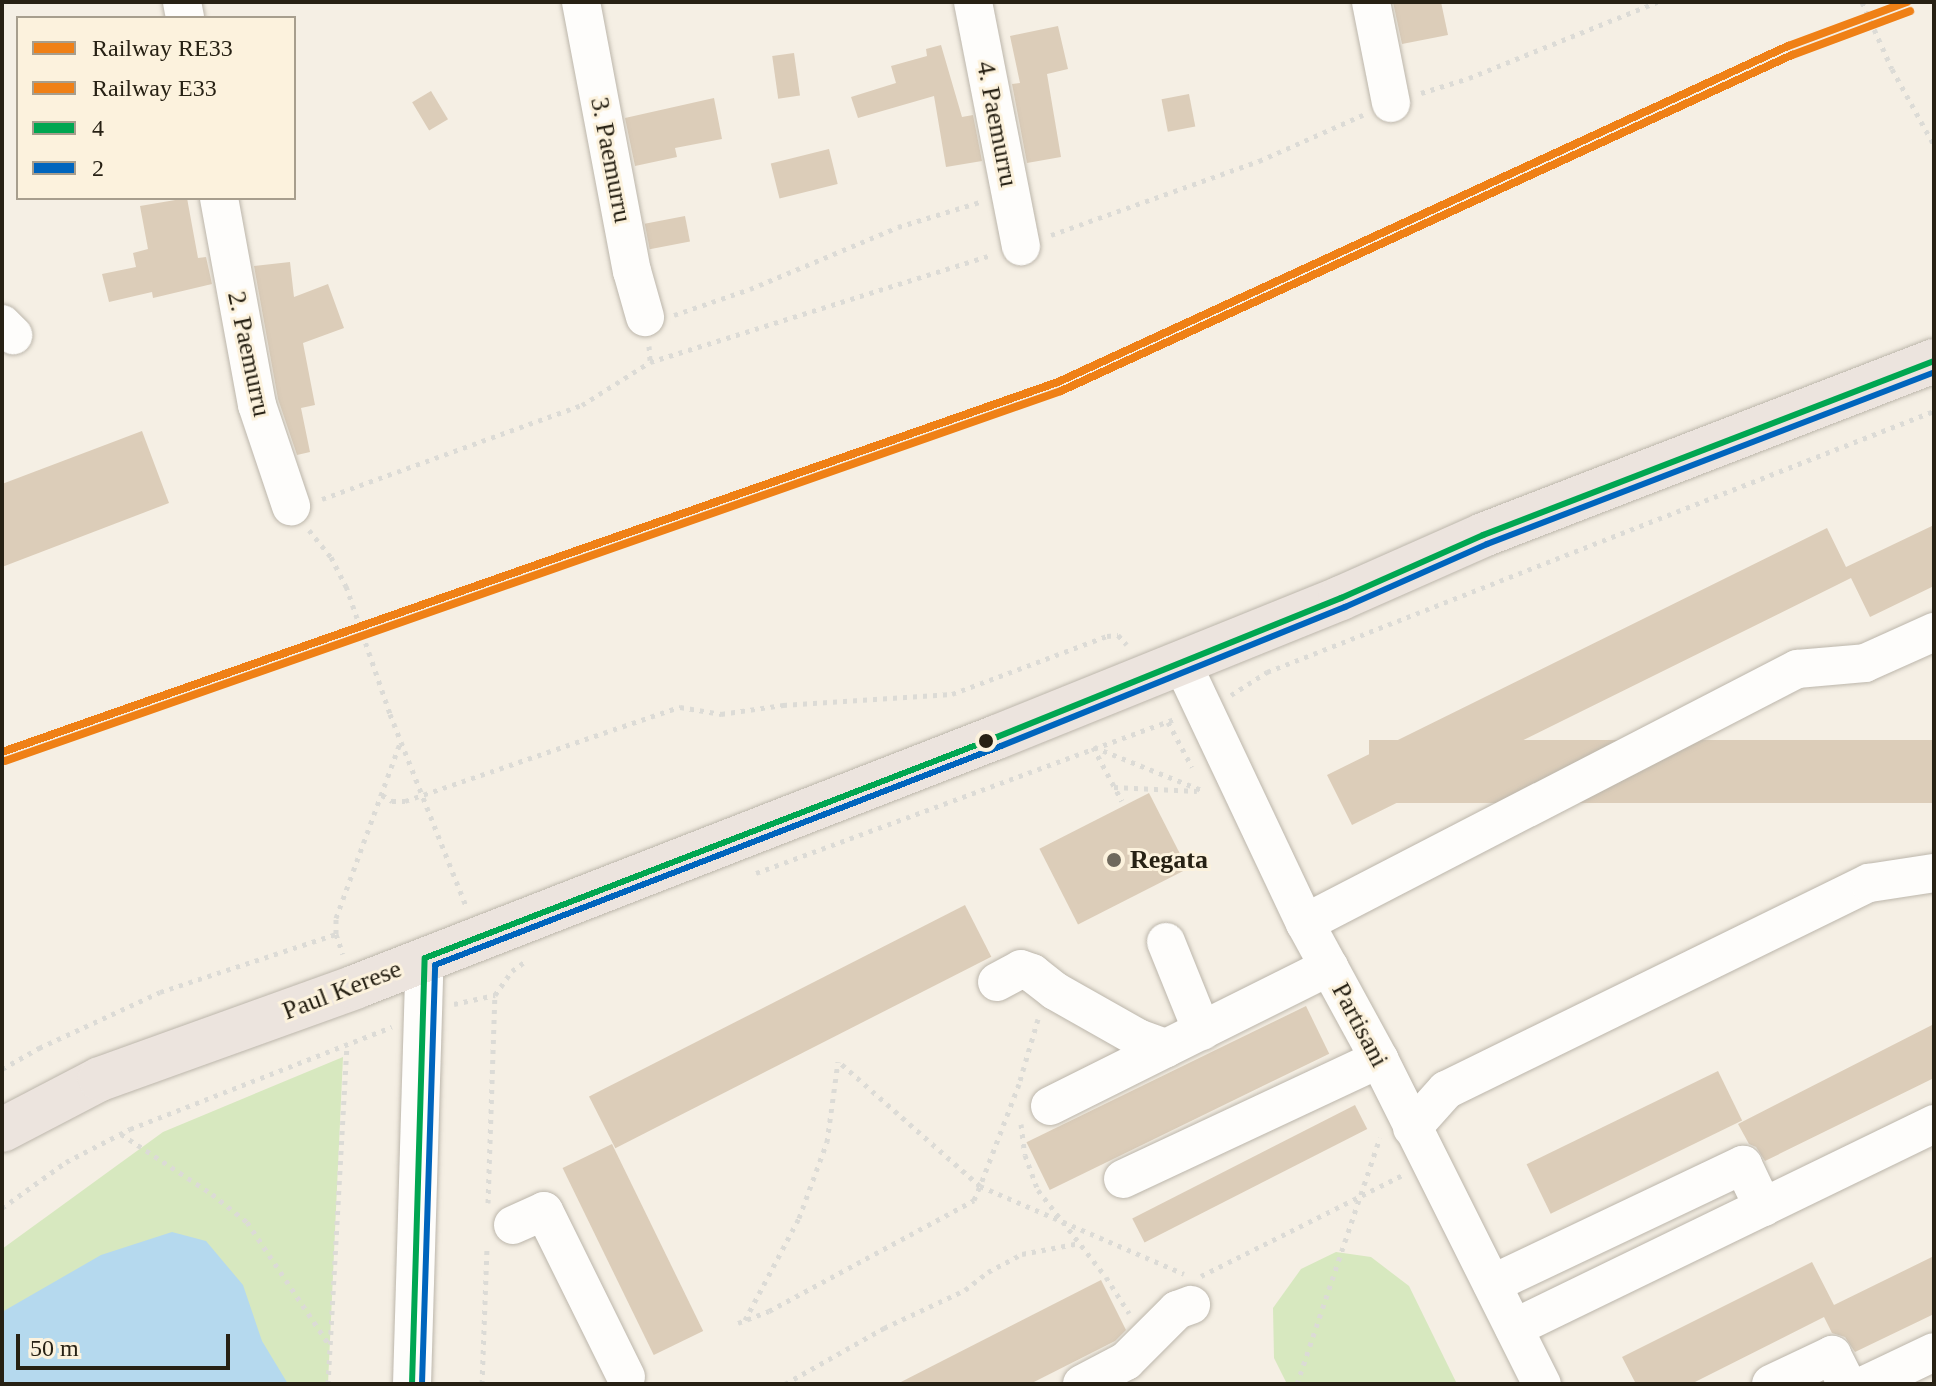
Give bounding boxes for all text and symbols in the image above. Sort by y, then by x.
legend [16,16,296,200]
text: Railway RE33 [92,35,233,61]
street label: 4. Paemurru [970,59,1024,189]
text: Railway E33 [92,75,217,101]
street label: 3. Paemurru [584,95,638,225]
text: 4 [92,115,104,141]
text: 2 [92,155,104,181]
street label: 2. Paemurru [221,289,277,419]
unlabelled marker [978,733,994,749]
place label: Regata [1130,844,1208,876]
marker: Regata [1105,851,1123,869]
street label: Paul Kerese [278,953,406,1027]
street label: Partisani [1325,978,1395,1072]
scale bar [20,1318,234,1368]
text: 50 m [30,1335,79,1361]

